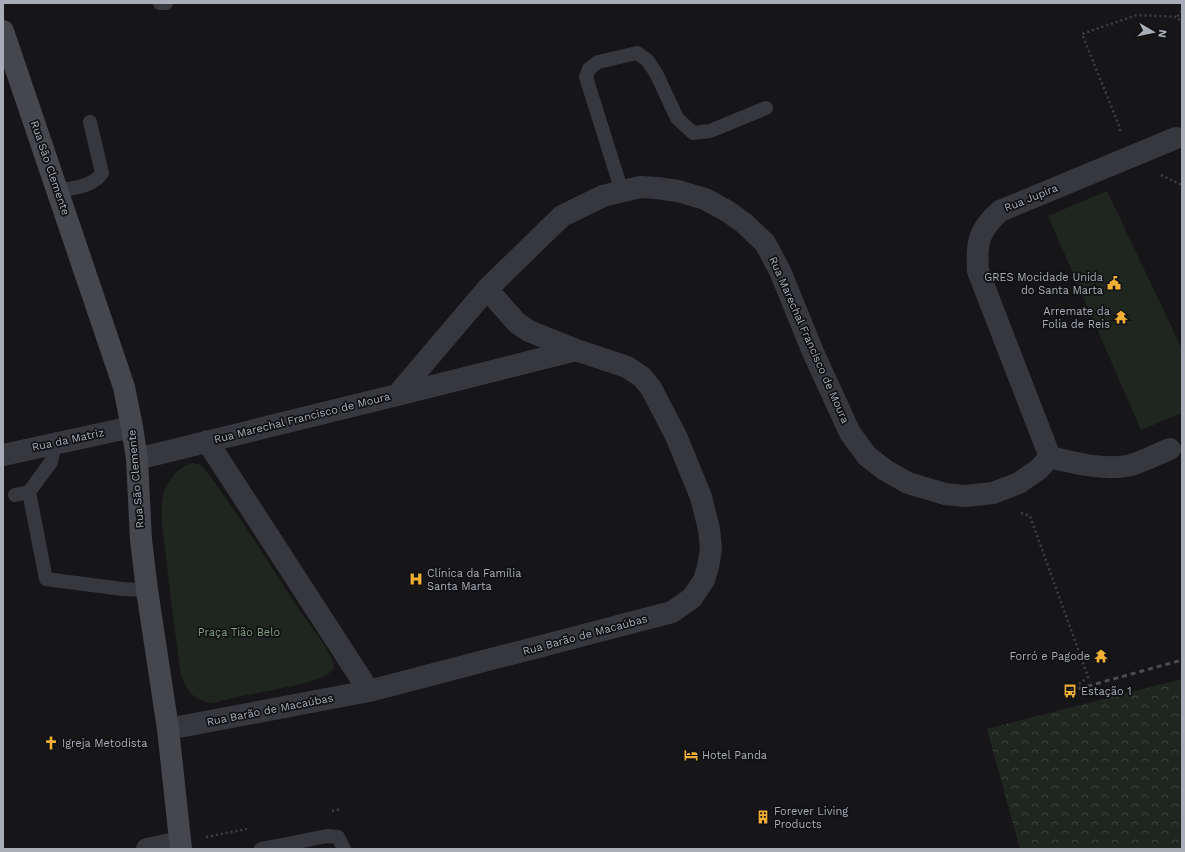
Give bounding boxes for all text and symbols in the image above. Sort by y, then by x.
north arrow [1133,12,1173,52]
text: N [1155,28,1169,39]
street label: Rua São Clemente [28,119,72,217]
street label: Rua Jupira [1002,181,1060,215]
street label: Rua Marechal Francisco de Moura [766,255,852,425]
place label: GRES Mocidade Unida do Santa Marta [984,271,1103,297]
public building icon: GRES Mocidade Unida do Santa Marta [1106,275,1122,291]
place label: Arremate da Folia de Reis [1042,305,1110,331]
temple icon: Arremate da Folia de Reis [1113,309,1129,325]
street label: Rua Marechal Francisco de Moura [213,390,391,446]
street label: Rua da Matriz [31,426,105,454]
street label: Rua São Clemente [125,429,147,529]
place label: Clínica da Família Santa Marta [427,567,521,593]
hospital icon: Clínica da Família Santa Marta [408,571,424,587]
street label: Rua Barão de Macaúbas [521,612,649,658]
park label: Praça Tião Belo [198,626,280,639]
temple icon: Forró e Pagode [1093,648,1109,664]
place label: Forró e Pagode [1009,650,1090,663]
bus stop icon: Estação 1 [1062,683,1078,699]
place label: Estação 1 [1081,685,1131,698]
street label: Rua Barão de Macaúbas [206,691,335,729]
church icon: Igreja Metodista [43,735,59,751]
place label: Igreja Metodista [62,737,147,750]
hotel icon: Hotel Panda [683,747,699,763]
place label: Hotel Panda [702,749,767,762]
place label: Forever Living Products [774,805,848,831]
building icon: Forever Living Products [755,809,771,825]

